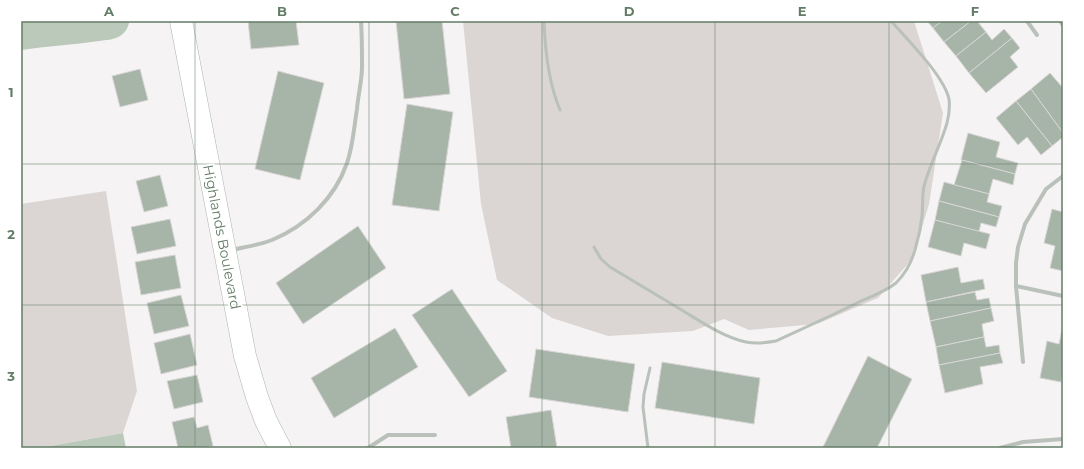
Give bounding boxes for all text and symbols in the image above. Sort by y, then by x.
text: A [103,3,115,19]
text: B [277,3,287,19]
text: C [450,3,460,19]
text: D [624,3,635,19]
text: E [798,3,807,19]
text: F [971,3,979,19]
text: 1 [8,84,14,100]
street label: Highlands Boulevard [199,163,245,311]
text: 2 [7,226,15,242]
text: 3 [6,368,15,384]

